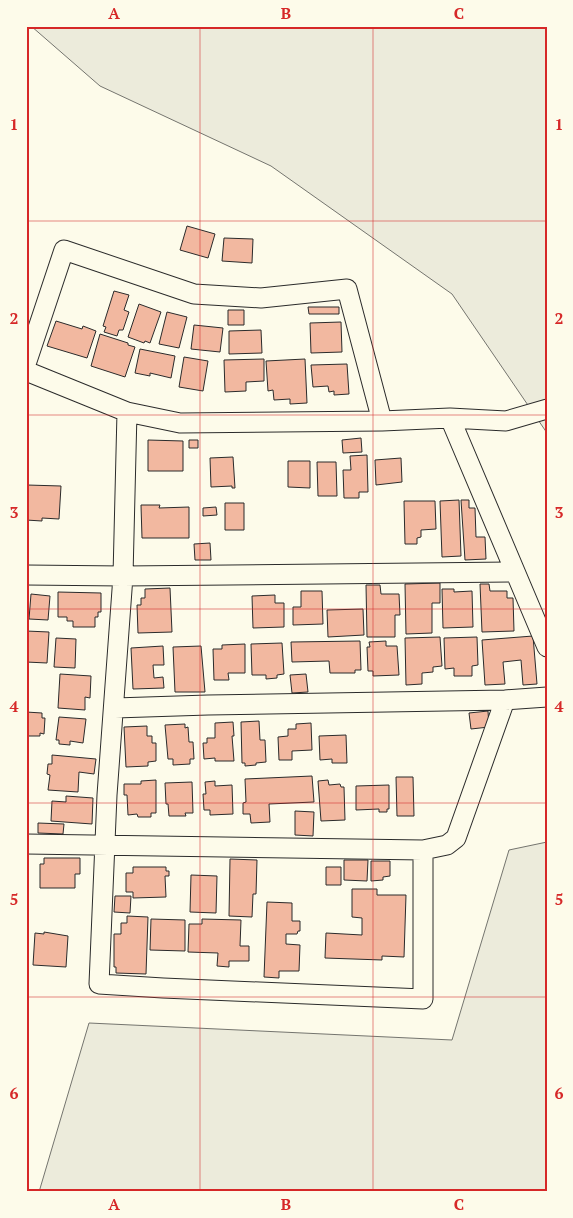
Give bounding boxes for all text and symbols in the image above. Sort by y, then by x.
text: A [108,2,120,24]
text: B [281,2,291,24]
text: C [454,2,464,24]
text: 1 [9,113,19,135]
text: 1 [554,113,564,135]
text: 2 [9,307,19,329]
text: 2 [554,307,564,329]
text: 3 [9,501,19,523]
text: 3 [554,501,564,523]
text: 4 [9,695,19,717]
text: 4 [554,695,564,717]
text: 5 [9,888,19,910]
text: 5 [554,888,564,910]
text: 6 [9,1082,19,1104]
text: 6 [554,1082,564,1104]
text: A [108,1193,120,1215]
text: B [281,1193,291,1215]
text: C [454,1193,464,1215]

